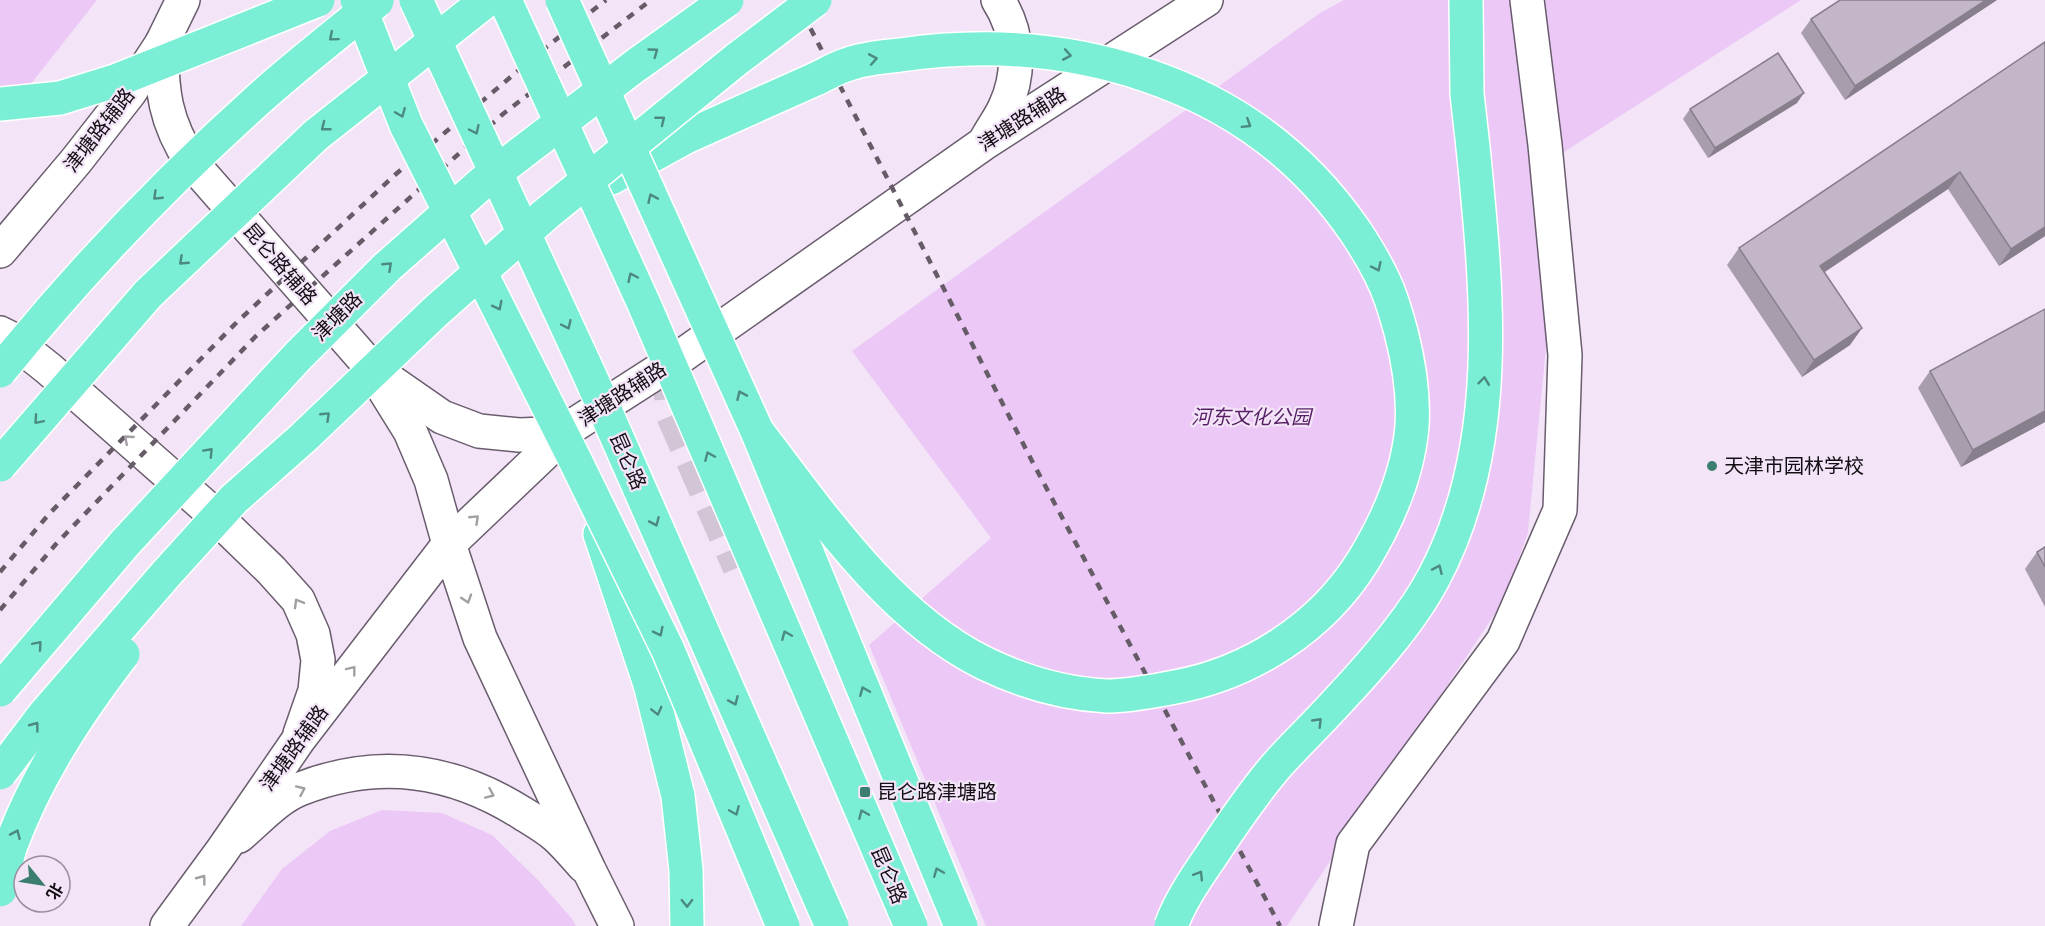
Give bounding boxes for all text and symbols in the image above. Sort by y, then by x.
one-way arrow [329,30,340,41]
one-way arrow [648,48,659,59]
one-way arrow [1061,48,1071,61]
one-way arrow [867,53,877,66]
street label: 津塘路辅路 [974,82,1070,156]
street label: 津塘路辅路 [59,83,139,177]
one-way arrow [394,107,407,118]
one-way arrow [654,117,665,128]
one-way arrow [1241,117,1251,129]
one-way arrow [321,120,332,131]
one-way arrow [467,123,479,134]
one-way arrow [154,188,165,199]
one-way arrow [647,194,659,205]
street label: 昆仑路辅路 [238,218,322,310]
one-way arrow [179,253,190,264]
one-way arrow [1369,261,1381,272]
one-way arrow [381,262,391,273]
one-way arrow [627,272,639,283]
street label: 津塘路 [307,286,367,346]
one-way arrow [490,300,502,311]
one-way arrow [559,319,571,330]
street label: 津塘路辅路 [574,357,670,431]
one-way arrow [1478,376,1490,385]
one-way arrow [736,391,748,402]
park label: 河东文化公园 [1191,405,1314,429]
one-way arrow [320,412,330,423]
one-way arrow [34,413,45,424]
street label: 昆仑路 [605,429,651,493]
one-way arrow [124,435,135,446]
one-way arrow [202,448,213,459]
one-way arrow [704,451,716,462]
place label: 天津市园林学校 [1724,454,1864,478]
marker: 天津市园林学校 [1705,459,1719,473]
one-way arrow [469,515,479,526]
one-way arrow [648,516,660,527]
one-way arrow [1431,564,1443,575]
one-way arrow [460,593,473,604]
one-way arrow [294,599,305,609]
one-way arrow [651,625,663,636]
one-way arrow [781,630,793,641]
one-way arrow [30,641,41,652]
one-way arrow [345,665,356,676]
one-way arrow [859,687,871,698]
one-way arrow [726,694,738,705]
street label: 津塘路辅路 [255,700,333,796]
one-way arrow [649,706,662,716]
one-way arrow [1311,718,1322,729]
one-way arrow [28,722,39,733]
place label: 昆仑路津塘路 [877,780,997,804]
one-way arrow [295,785,306,797]
marker: 昆仑路津塘路 [858,785,872,799]
one-way arrow [483,787,494,799]
one-way arrow [728,805,740,816]
one-way arrow [858,810,870,821]
one-way arrow [9,829,21,840]
street label: 昆仑路 [866,843,912,907]
north arrow [12,854,72,914]
one-way arrow [933,867,945,878]
one-way arrow [1191,871,1203,881]
one-way arrow [194,875,205,886]
text: 北 [42,880,67,903]
one-way arrow [681,898,693,907]

